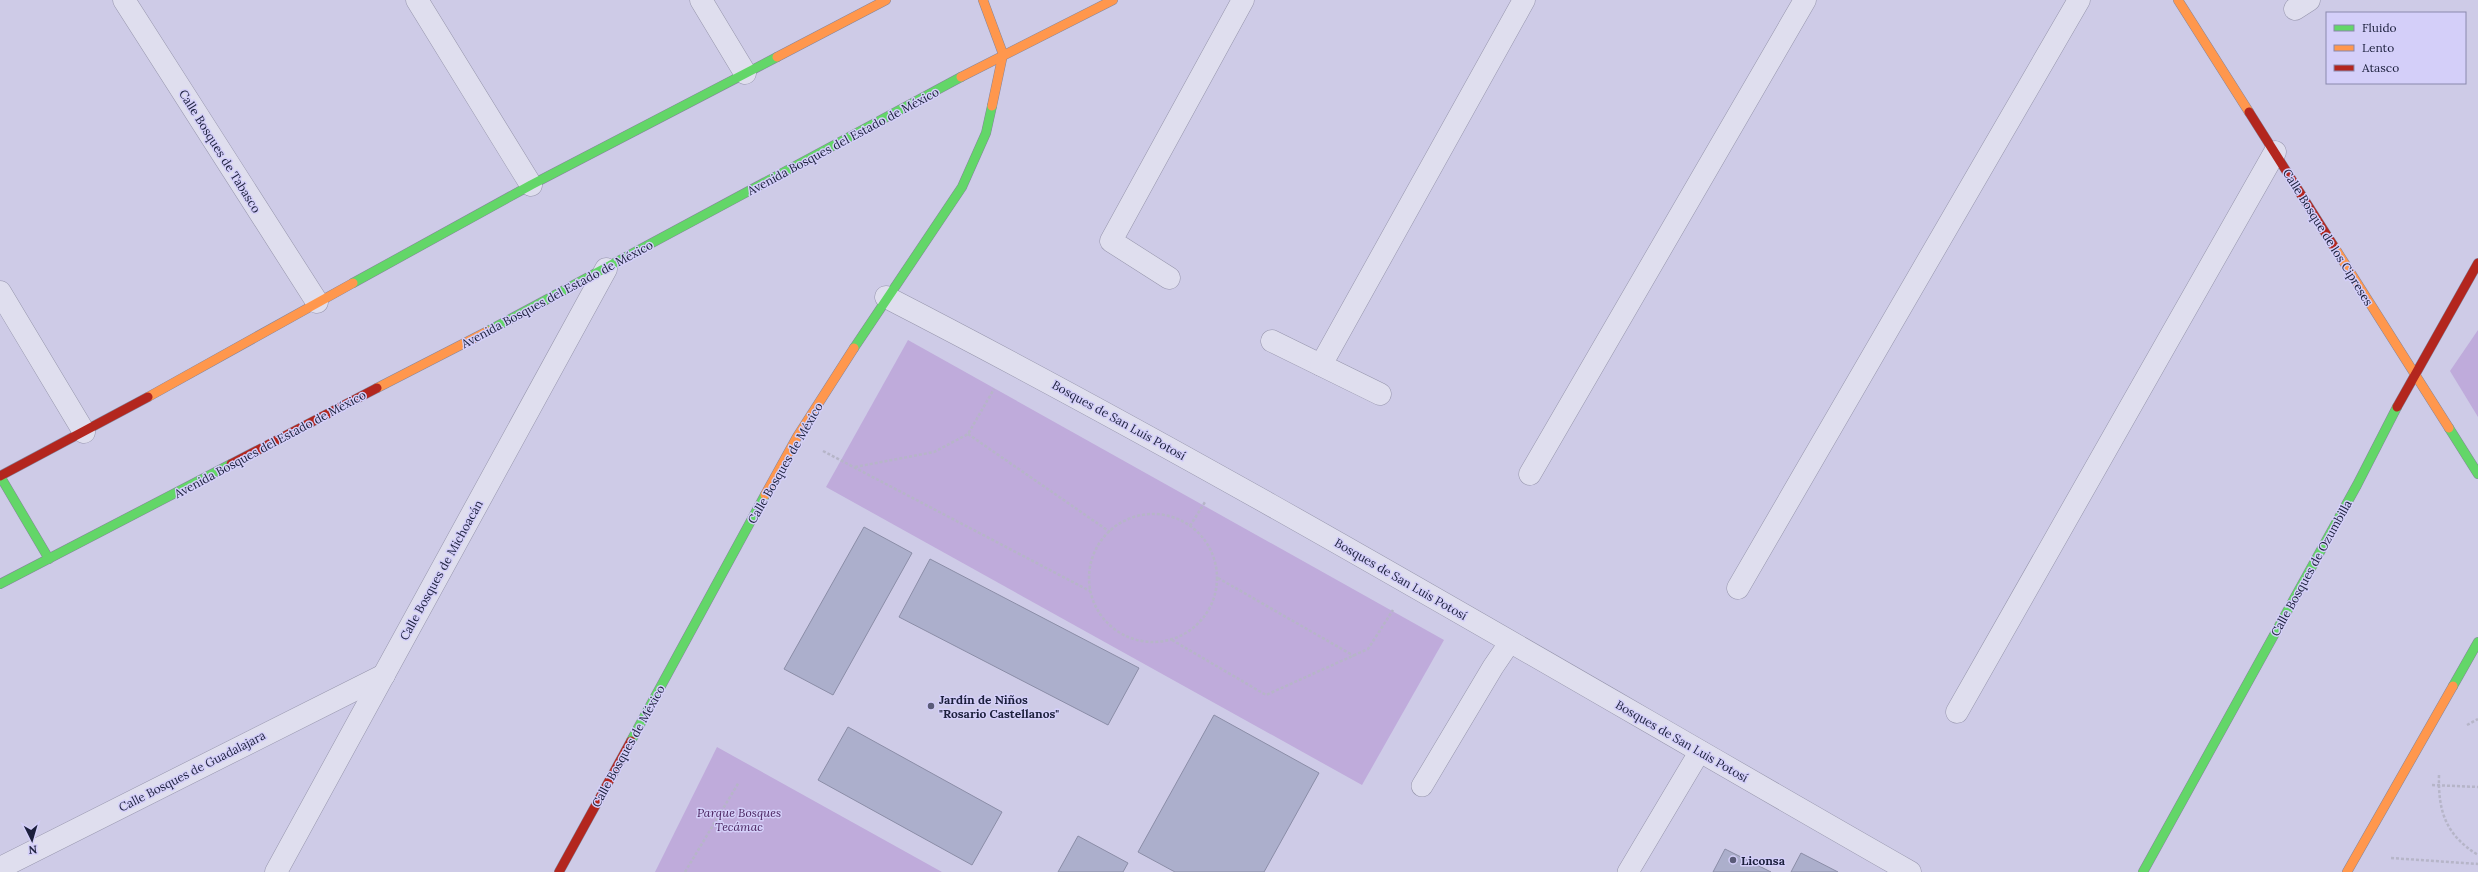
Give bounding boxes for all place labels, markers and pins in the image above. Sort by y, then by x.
place label: Jardín de Niños "Rosario Castellanos" [939,692,1059,721]
marker: Jardín de Niños "Rosario Castellanos" [926,701,936,711]
place label: Liconsa [1741,853,1786,868]
marker: Liconsa [1728,855,1738,865]

